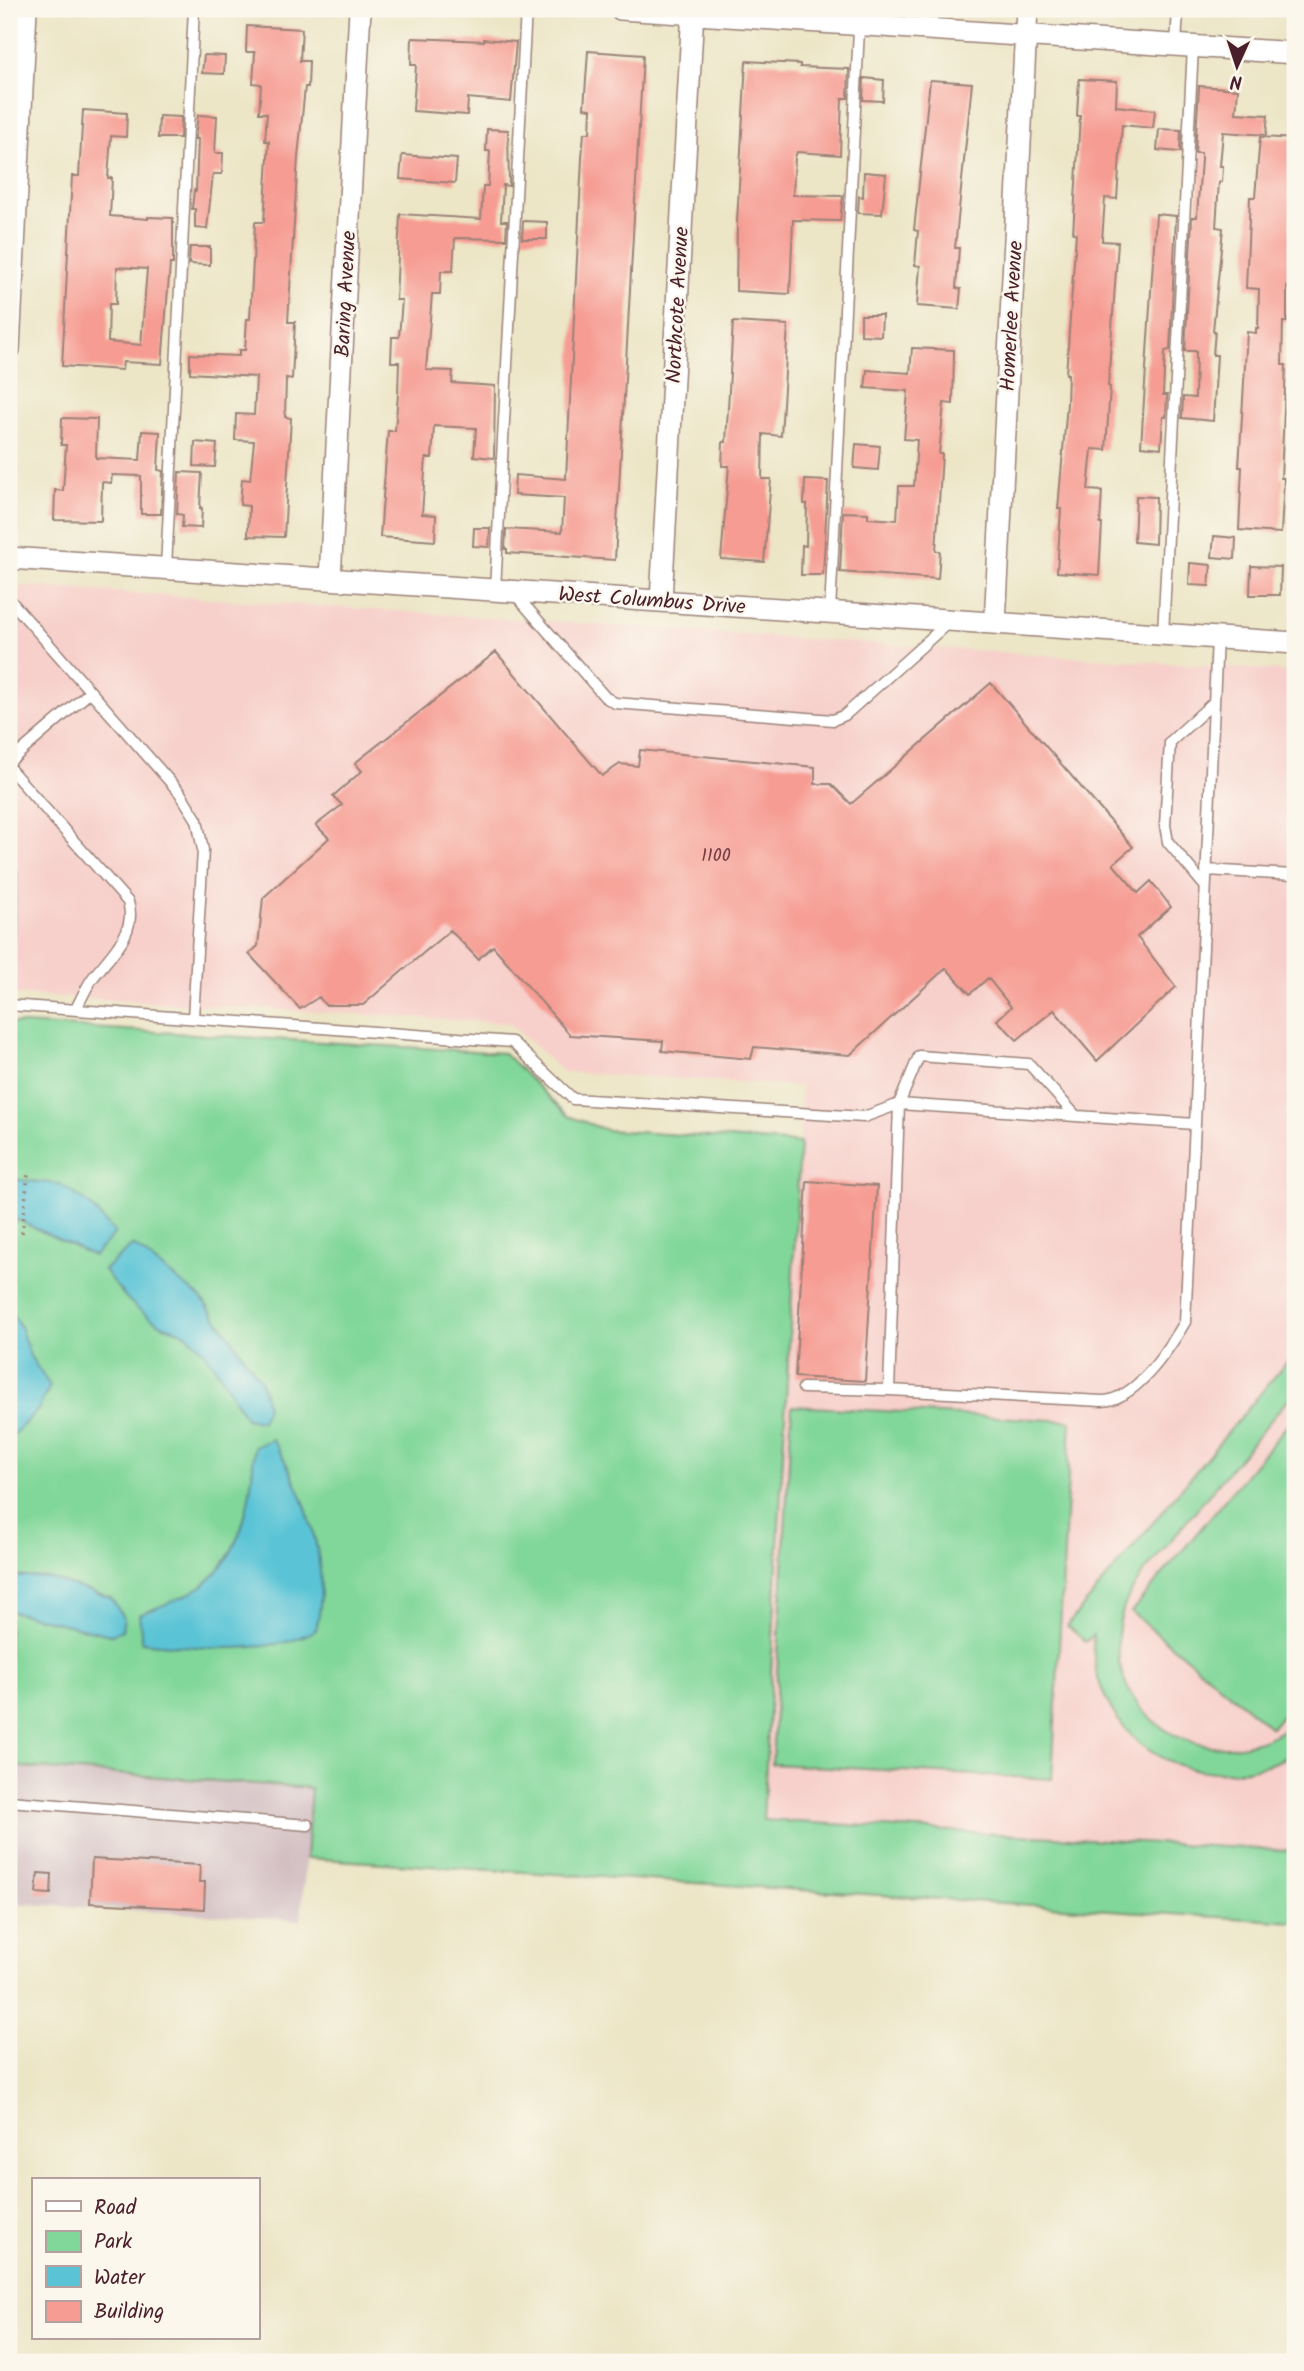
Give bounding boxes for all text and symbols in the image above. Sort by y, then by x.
north arrow [1202,32,1272,102]
text: N [1229,66,1243,96]
street label: Northcote Avenue [658,225,699,384]
street label: Baring Avenue [327,229,366,358]
street label: Homerlee Avenue [992,239,1033,392]
street label: West Columbus Drive [557,578,747,625]
house number: 1100 [701,842,731,871]
legend [32,2178,259,2340]
text: Road [94,2192,137,2225]
text: Park [94,2226,132,2259]
text: Water [94,2262,146,2295]
text: Building [94,2296,164,2329]

